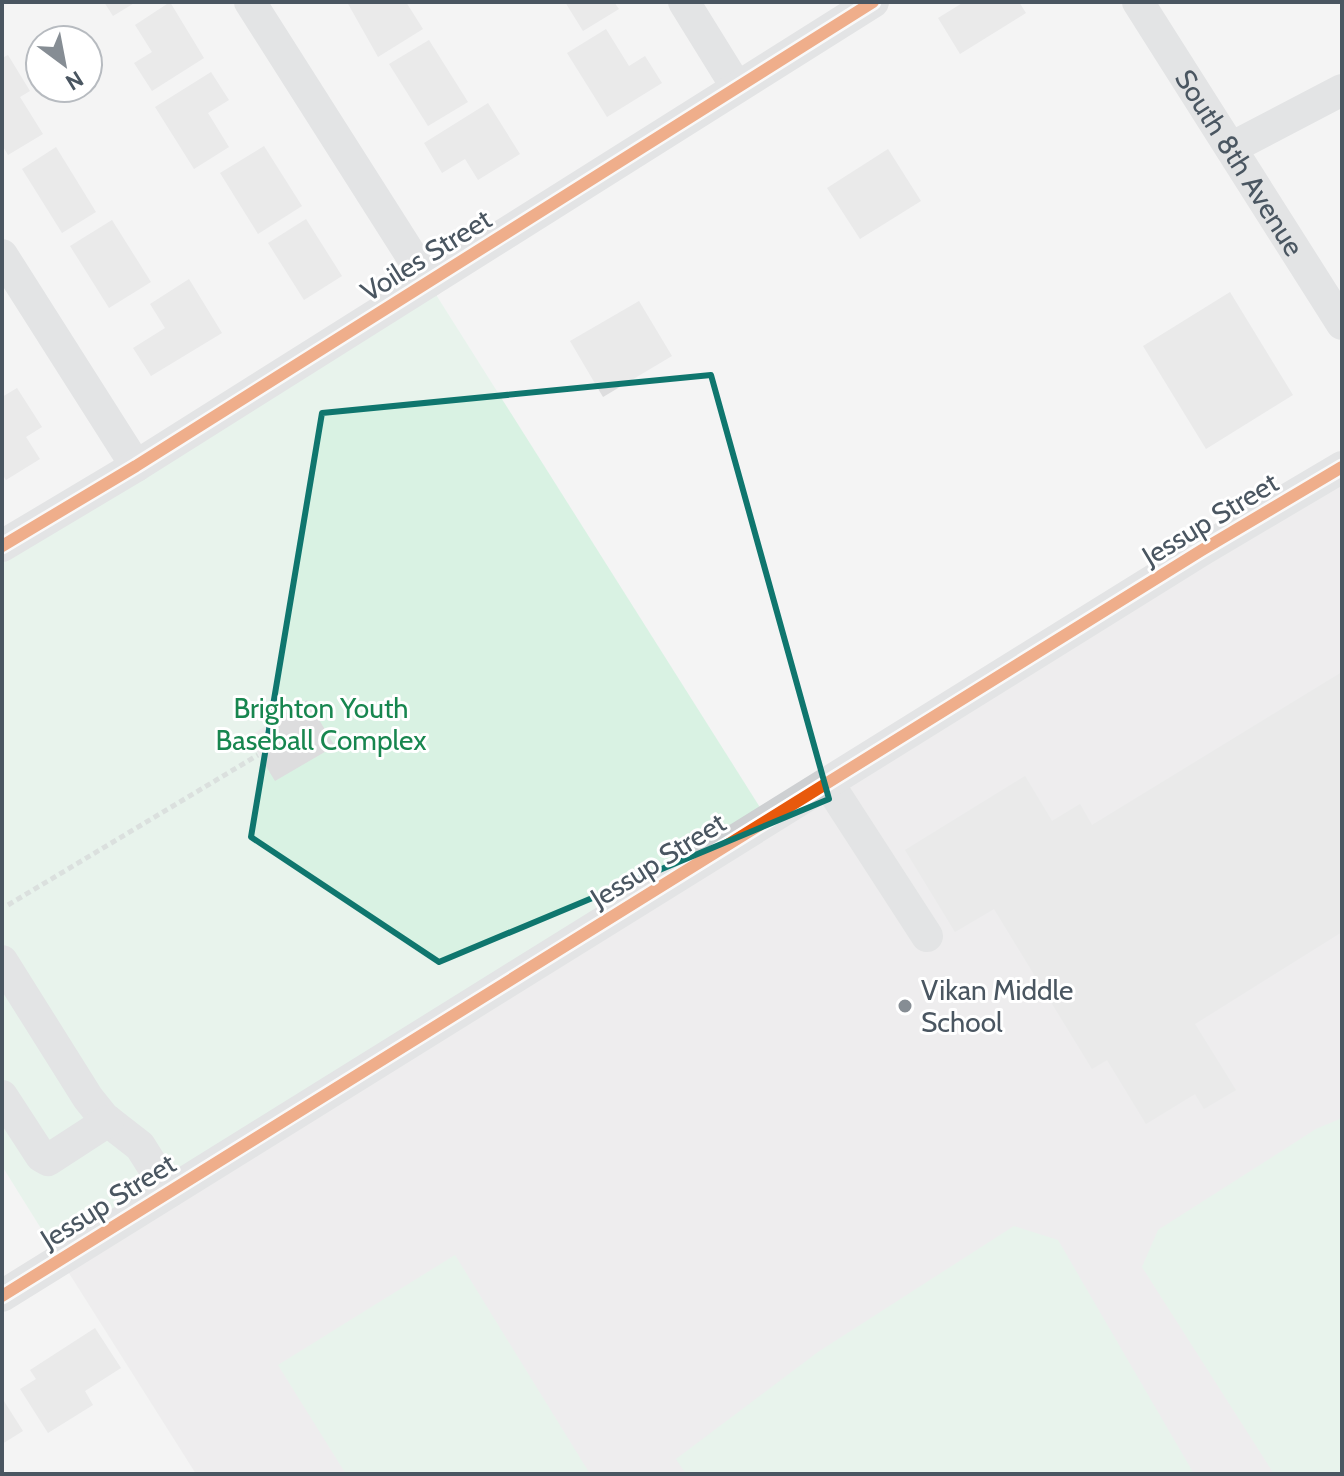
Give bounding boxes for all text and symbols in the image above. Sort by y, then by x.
north arrow [24,24,104,104]
street label: South 8th Avenue [1168,63,1311,262]
text: N [61,65,88,96]
street label: Voiles Street [354,202,498,308]
street label: Jessup Street [1135,465,1284,573]
park label: Brighton Youth Baseball Complex [216,691,426,757]
street label: Jessup Street [583,805,732,915]
place label: Vikan Middle School [921,973,1073,1039]
marker: Vikan Middle School [896,997,914,1015]
street label: Jessup Street [33,1146,182,1256]

